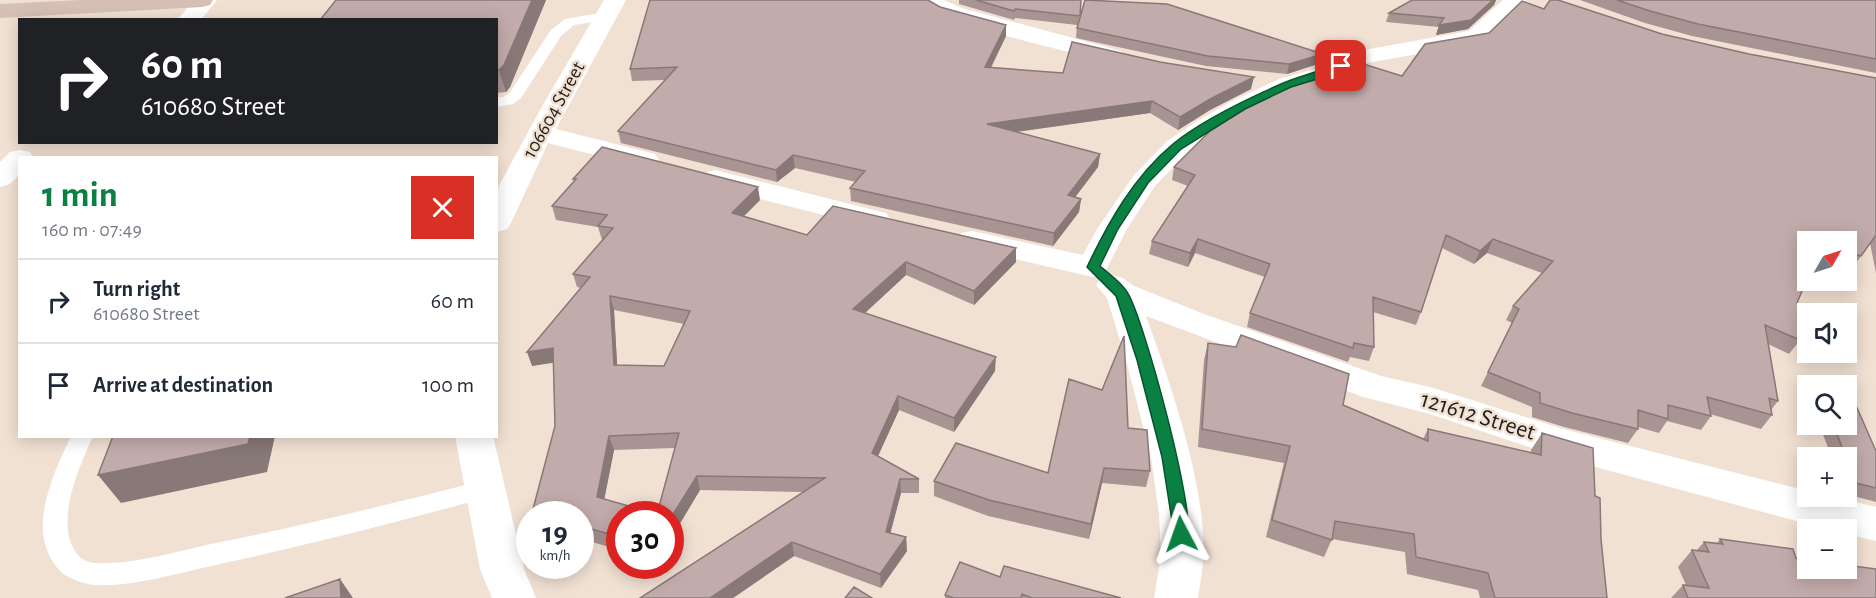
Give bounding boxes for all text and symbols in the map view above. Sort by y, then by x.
pin [1315,40,1366,91]
icon: right [42,42,120,120]
text: 60 m [141,44,223,86]
icon: arrive [1324,49,1357,82]
street label: 106604 Street [519,58,589,162]
text: 610680 Street [141,93,285,120]
button: close [411,176,474,239]
text: 1 min [42,177,118,213]
text: 160 m · 07:49 [42,220,142,240]
north arrow [1797,231,1857,291]
map controls [1797,231,1857,579]
text: Turn right [93,278,180,300]
icon: right [42,285,75,318]
text: 60 m [431,290,474,312]
button: sound [1797,303,1857,363]
text: 610680 Street [93,304,200,324]
icon: arrive [42,369,75,402]
text: Arrive at destination [93,374,273,396]
text: 100 m [422,374,474,396]
button: search [1797,375,1857,435]
street label: 121612 Street [1418,387,1538,445]
button: + [1797,447,1857,507]
speed limit sign: 30 [606,501,684,579]
position arrow [1149,502,1213,566]
text: 19 [542,518,568,548]
button: − [1797,519,1857,579]
text: km/h [540,548,570,563]

